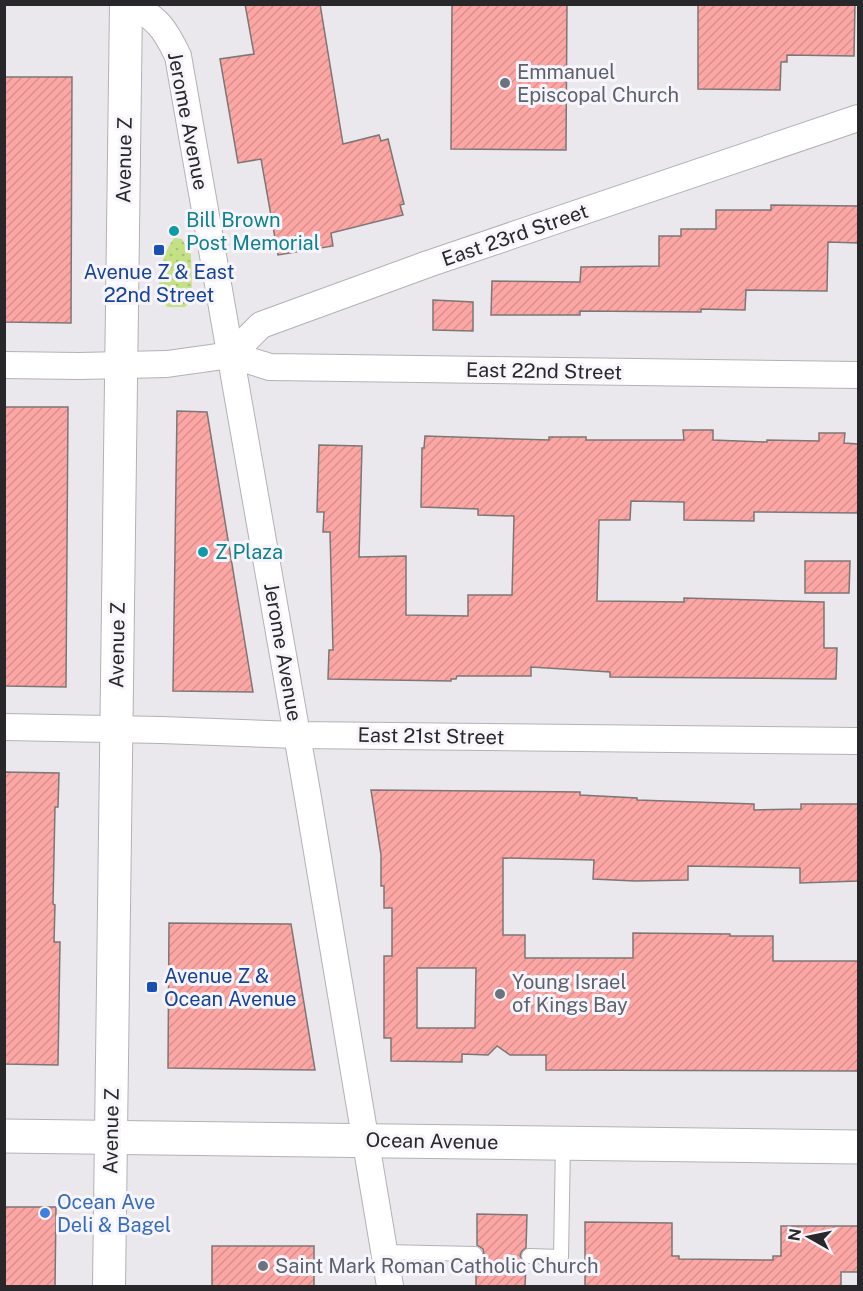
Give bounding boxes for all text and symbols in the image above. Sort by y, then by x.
street label: Jerome Avenue [163,50,213,192]
place label: Emmanuel Episcopal Church [517,60,679,107]
marker: Emmanuel Episcopal Church [498,76,512,90]
street label: Avenue Z [111,117,137,203]
street label: East 23rd Street [439,199,591,271]
place label: Bill Brown Post Memorial [186,208,320,255]
marker: Bill Brown Post Memorial [167,224,181,238]
marker: Avenue Z & East 22nd Street [152,243,166,257]
place label: Avenue Z & East 22nd Street [84,260,234,307]
street label: East 22nd Street [466,358,622,384]
place label: Z Plaza [215,540,283,564]
marker: Z Plaza [196,545,210,559]
street label: Jerome Avenue [259,581,307,723]
street label: Avenue Z [104,602,130,688]
street label: East 21st Street [357,723,505,749]
place label: Avenue Z & Ocean Avenue [164,964,297,1011]
place label: Young Israel of Kings Bay [512,970,628,1017]
marker: Avenue Z & Ocean Avenue [145,980,159,994]
marker: Young Israel of Kings Bay [493,987,507,1001]
street label: Avenue Z [98,1088,124,1174]
street label: Ocean Avenue [365,1128,499,1154]
place label: Ocean Ave Deli & Bagel [57,1190,171,1237]
marker: Ocean Ave Deli & Bagel [38,1206,52,1220]
north arrow [779,1207,839,1267]
text: N [784,1227,805,1242]
place label: Saint Mark Roman Catholic Church [275,1254,598,1278]
marker: Saint Mark Roman Catholic Church [256,1259,270,1273]

